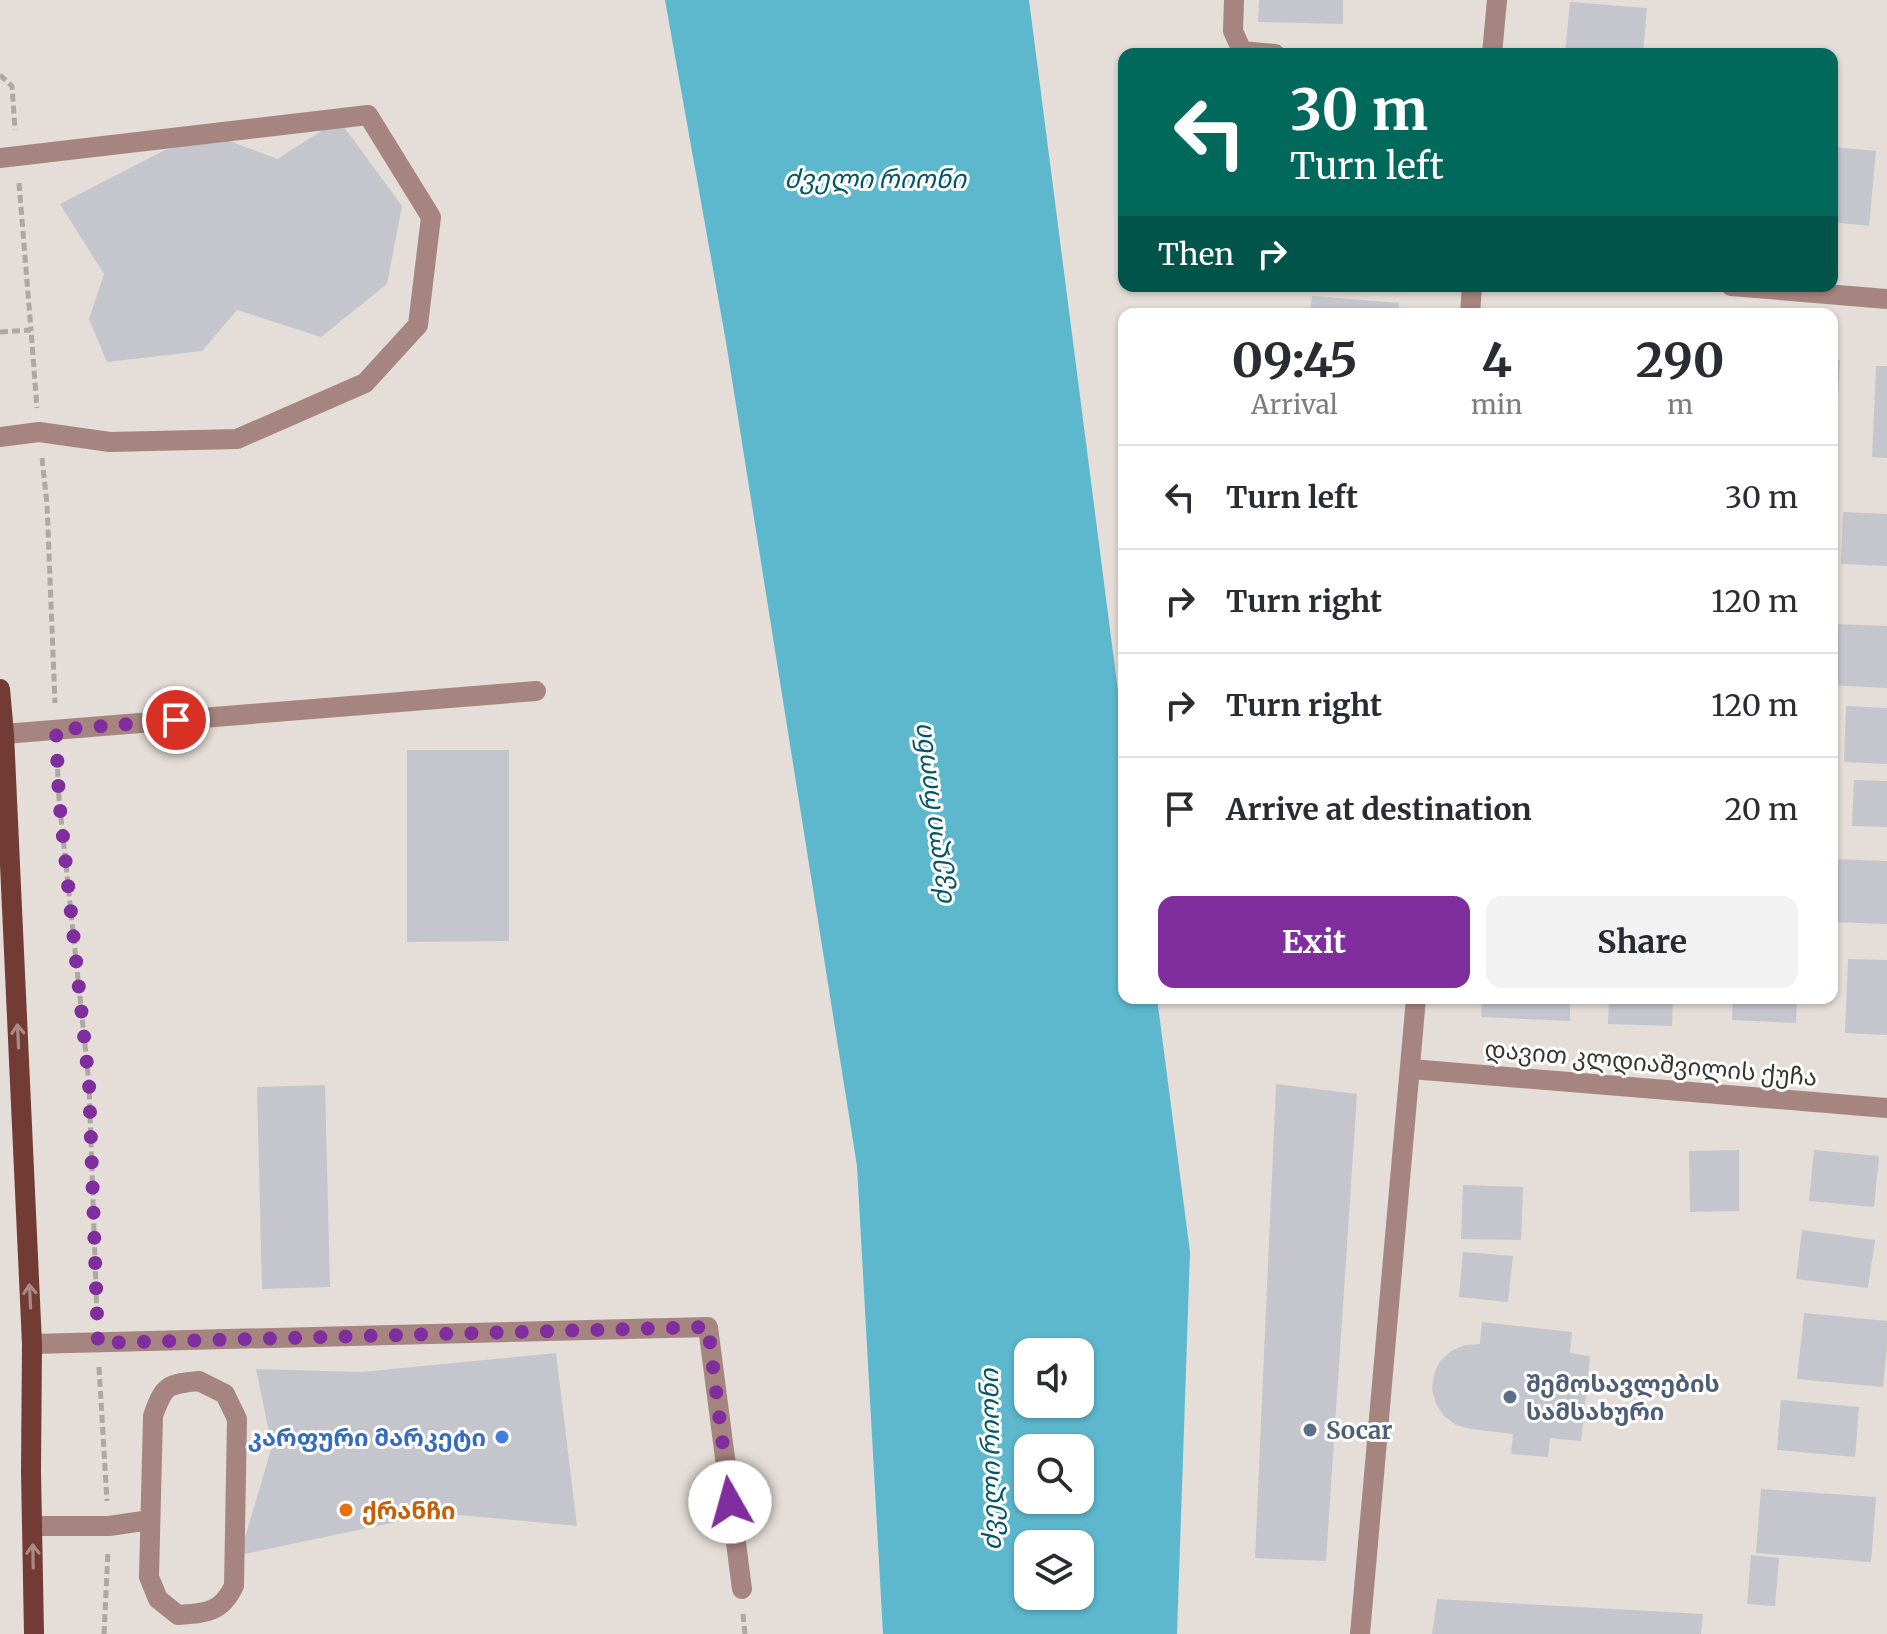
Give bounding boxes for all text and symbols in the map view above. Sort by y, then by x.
text: 30 m [1290,75,1428,145]
icon: left [1158,80,1262,184]
text: Turn left [1290,144,1444,189]
water label: ძველი რიონი [784,162,967,195]
icon: right [1250,232,1294,276]
text: Then [1158,235,1234,273]
text: 09:45 [1231,330,1358,390]
text: 4 [1481,330,1512,390]
text: 290 [1636,330,1725,390]
text: Arrival [1251,388,1338,421]
text: min [1471,388,1522,421]
text: m [1667,388,1693,421]
icon: left [1158,475,1202,519]
text: Turn left [1226,478,1358,516]
text: 30 m [1725,478,1798,516]
icon: right [1158,579,1202,623]
text: Turn right [1226,582,1382,620]
text: 120 m [1711,582,1798,620]
icon: right [1158,683,1202,727]
pin [142,686,210,754]
text: Turn right [1226,686,1382,724]
text: 120 m [1711,686,1798,724]
icon: arrive [154,698,198,742]
water label: ძველი რიონი [904,723,959,908]
icon: arrive [1158,787,1202,831]
text: Arrive at destination [1226,790,1532,828]
text: 20 m [1725,790,1798,828]
button: Exit [1158,896,1470,988]
button: Share [1486,896,1798,988]
one-way arrow [10,1023,25,1050]
street label: დავით კლდიაშვილის ქუჩა [1483,1033,1819,1093]
one-way arrow [22,1283,37,1310]
map controls [1014,1338,1094,1610]
button: sound [1014,1338,1094,1418]
water label: ძველი რიონი [972,1368,1008,1551]
place label: შემოსავლების სამსახური [1526,1368,1720,1427]
marker: შემოსავლების სამსახური [1501,1388,1519,1406]
place label: Socar [1326,1415,1393,1446]
marker: Socar [1301,1421,1319,1439]
place label: კარფური მარკეტი [248,1422,486,1453]
marker: კარფური მარკეტი [493,1428,511,1446]
button: search [1014,1434,1094,1514]
position arrow [688,1460,772,1544]
place label: ქრანჩი [362,1495,456,1526]
marker: ქრანჩი [337,1501,355,1519]
button: layers [1014,1530,1094,1610]
one-way arrow [25,1543,41,1570]

